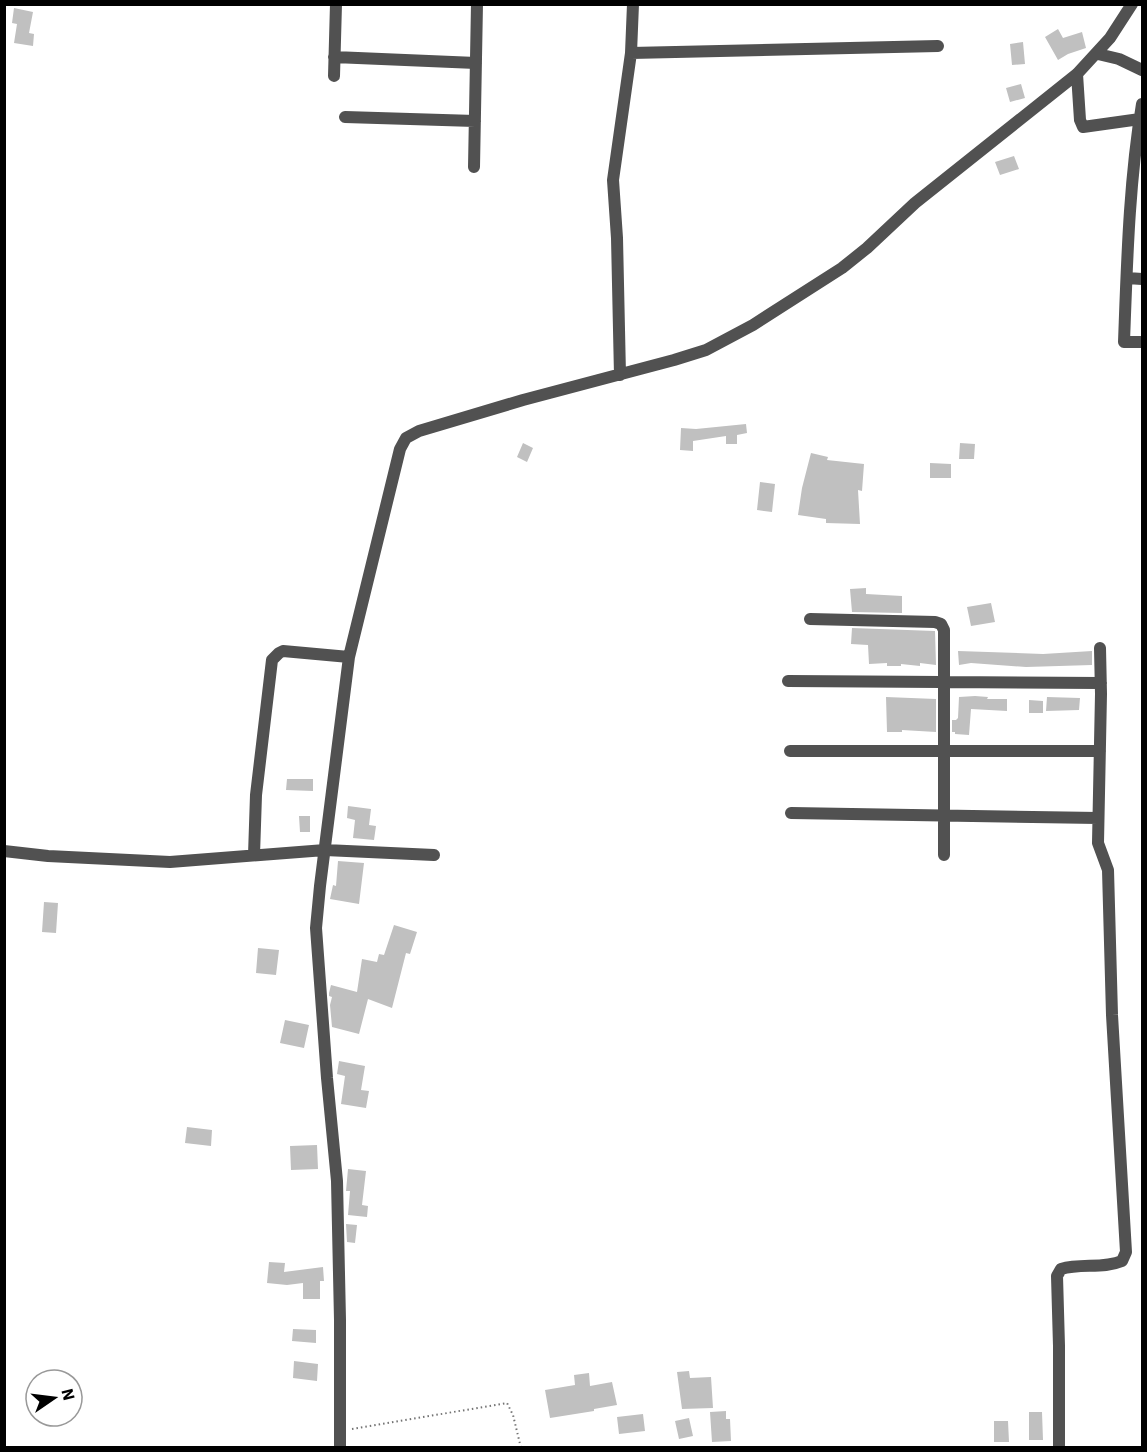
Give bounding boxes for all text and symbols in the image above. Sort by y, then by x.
north arrow [24,1368,84,1428]
text: N [57,1386,80,1402]

